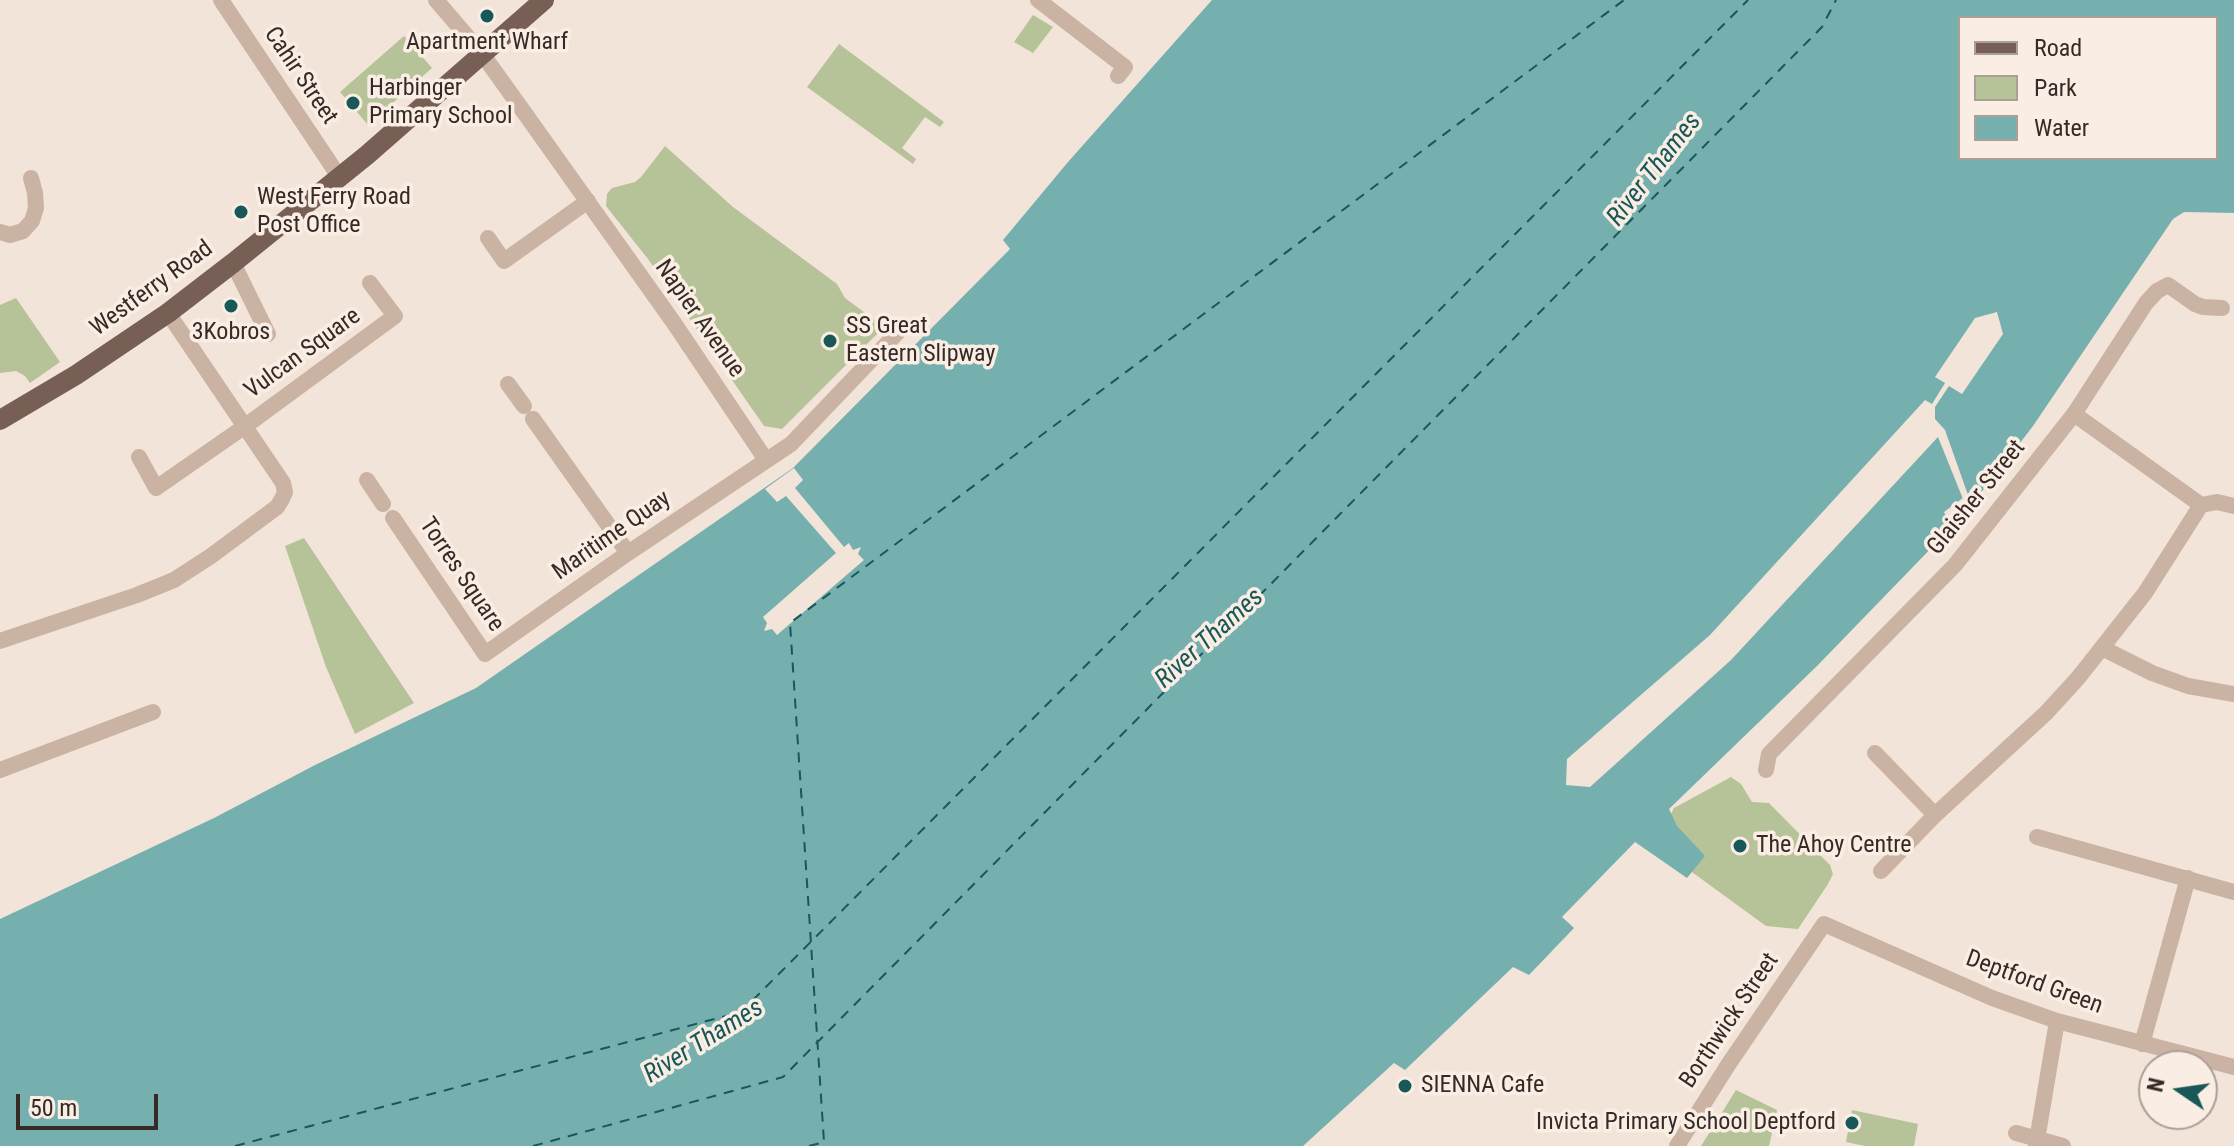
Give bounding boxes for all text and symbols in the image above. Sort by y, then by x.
marker: Apartment Wharf [478,7,496,25]
legend [1958,16,2218,160]
street label: Cahir Street [257,22,343,130]
place label: Apartment Wharf [406,29,568,57]
text: Road [2034,34,2082,62]
text: Park [2034,74,2077,102]
place label: Harbinger Primary School [369,75,512,131]
marker: Harbinger Primary School [344,94,362,112]
water label: River Thames [1601,107,1709,233]
text: Water [2034,114,2089,142]
place label: West Ferry Road Post Office [257,184,411,240]
marker: West Ferry Road Post Office [232,203,250,221]
street label: Westferry Road [85,235,219,343]
street label: Napier Avenue [648,255,750,383]
marker: 3Kobros [222,297,240,315]
street label: Vulcan Square [240,302,366,406]
place label: SS Great Eastern Slipway [846,313,995,369]
place label: 3Kobros [192,319,270,347]
marker: SS Great Eastern Slipway [821,332,839,350]
street label: Glaisher Street [1922,435,2032,561]
street label: Maritime Quay [548,485,676,587]
street label: Torres Square [412,512,510,638]
water label: River Thames [1149,582,1271,696]
place label: The Ahoy Centre [1756,832,1912,860]
marker: The Ahoy Centre [1731,837,1749,855]
street label: Deptford Green [1962,945,2106,1021]
street label: Borthwick Street [1674,948,1786,1094]
water label: River Thames [639,993,769,1091]
north arrow [2138,1050,2218,1130]
place label: SIENNA Cafe [1421,1072,1544,1100]
text: N [2142,1076,2170,1094]
marker: SIENNA Cafe [1396,1077,1414,1095]
scale bar [20,1078,162,1128]
text: 50 m [30,1094,77,1122]
place label: Invicta Primary School Deptford [1536,1109,1836,1137]
marker: Invicta Primary School Deptford [1843,1114,1861,1132]

